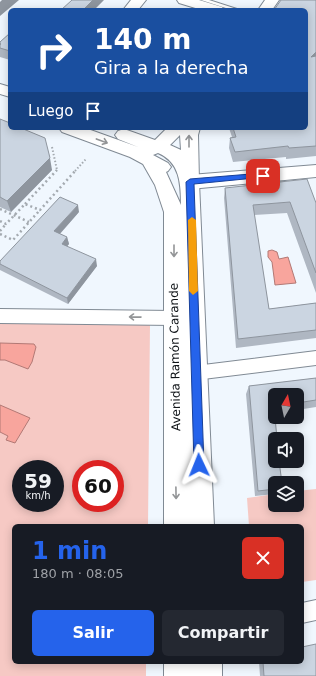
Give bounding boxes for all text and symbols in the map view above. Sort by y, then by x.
text: 140 m [94,23,191,56]
icon: right [28,24,80,76]
text: Gira a la derecha [94,57,249,78]
icon: arrive [82,100,104,122]
text: Luego [28,102,74,120]
one-way arrow [185,135,193,148]
one-way arrow [96,137,108,145]
pin [246,159,280,193]
icon: arrive [252,165,274,187]
one-way arrow [170,244,178,257]
street label: Avenida Ramón Carande [167,283,183,431]
one-way arrow [129,313,142,321]
north arrow [268,388,304,424]
map controls [268,388,304,512]
button: sound [268,432,304,468]
position arrow [178,444,220,486]
speed limit sign: 60 [72,460,124,512]
text: 59 [24,469,52,493]
button: layers [268,476,304,512]
one-way arrow [173,486,180,499]
text: km/h [25,490,51,501]
text: 1 min [32,537,107,565]
button: close [242,537,284,579]
text: 180 m · 08:05 [32,566,123,581]
button: Salir [32,610,154,656]
button: Compartir [162,610,284,656]

